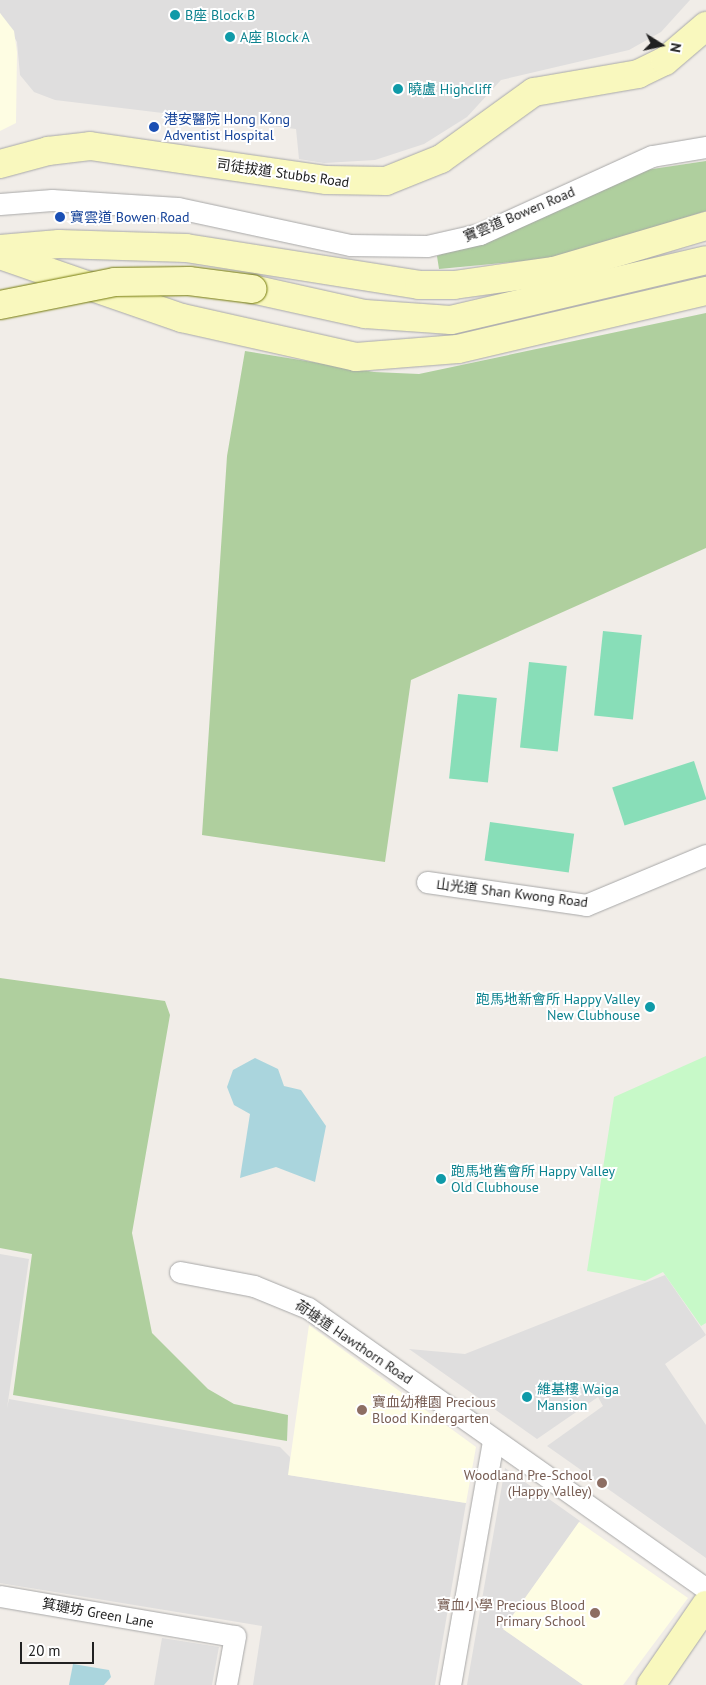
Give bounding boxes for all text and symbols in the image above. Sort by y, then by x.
place label: B座 Block B [185,7,256,23]
marker: B座 Block B [169,9,181,21]
north arrow [636,20,686,70]
place label: A座 Block A [240,29,311,45]
marker: A座 Block A [224,31,236,43]
text: N [666,42,685,54]
place label: 曉盧 Highcliff [408,81,491,97]
marker: 曉盧 Highcliff [392,83,404,95]
place label: 港安醫院 Hong Kong Adventist Hospital [164,111,290,144]
marker: 港安醫院 Hong Kong Adventist Hospital [148,121,160,133]
street label: 司徒拔道 Stubbs Road [216,155,350,191]
street label: 寶雲道 Bowen Road [461,183,577,245]
place label: 寶雲道 Bowen Road [70,209,190,225]
marker: 寶雲道 Bowen Road [54,211,66,223]
street label: 山光道 Shan Kwong Road [435,875,589,911]
place label: 跑馬地新會所 Happy Valley New Clubhouse [475,991,640,1024]
marker: 跑馬地新會所 Happy Valley New Clubhouse [644,1001,656,1013]
place label: 跑馬地舊會所 Happy Valley Old Clubhouse [451,1163,616,1196]
marker: 跑馬地舊會所 Happy Valley Old Clubhouse [435,1173,447,1185]
street label: 荷塘道 Hawthorn Road [292,1296,416,1388]
place label: 維基樓 Waiga Mansion [537,1381,619,1414]
marker: 維基樓 Waiga Mansion [521,1391,533,1403]
place label: 寶血幼稚園 Precious Blood Kindergarten [372,1394,496,1426]
marker: 寶血幼稚園 Precious Blood Kindergarten [356,1404,368,1416]
place label: Woodland Pre-School (Happy Valley) [464,1467,592,1500]
marker: Woodland Pre-School (Happy Valley) [596,1477,608,1489]
street label: 箕璉坊 Green Lane [41,1595,155,1631]
place label: 寶血小學 Precious Blood Primary School [437,1597,585,1630]
marker: 寶血小學 Precious Blood Primary School [589,1607,601,1619]
scale bar [22,1632,96,1664]
text: 20 m [28,1641,61,1660]

